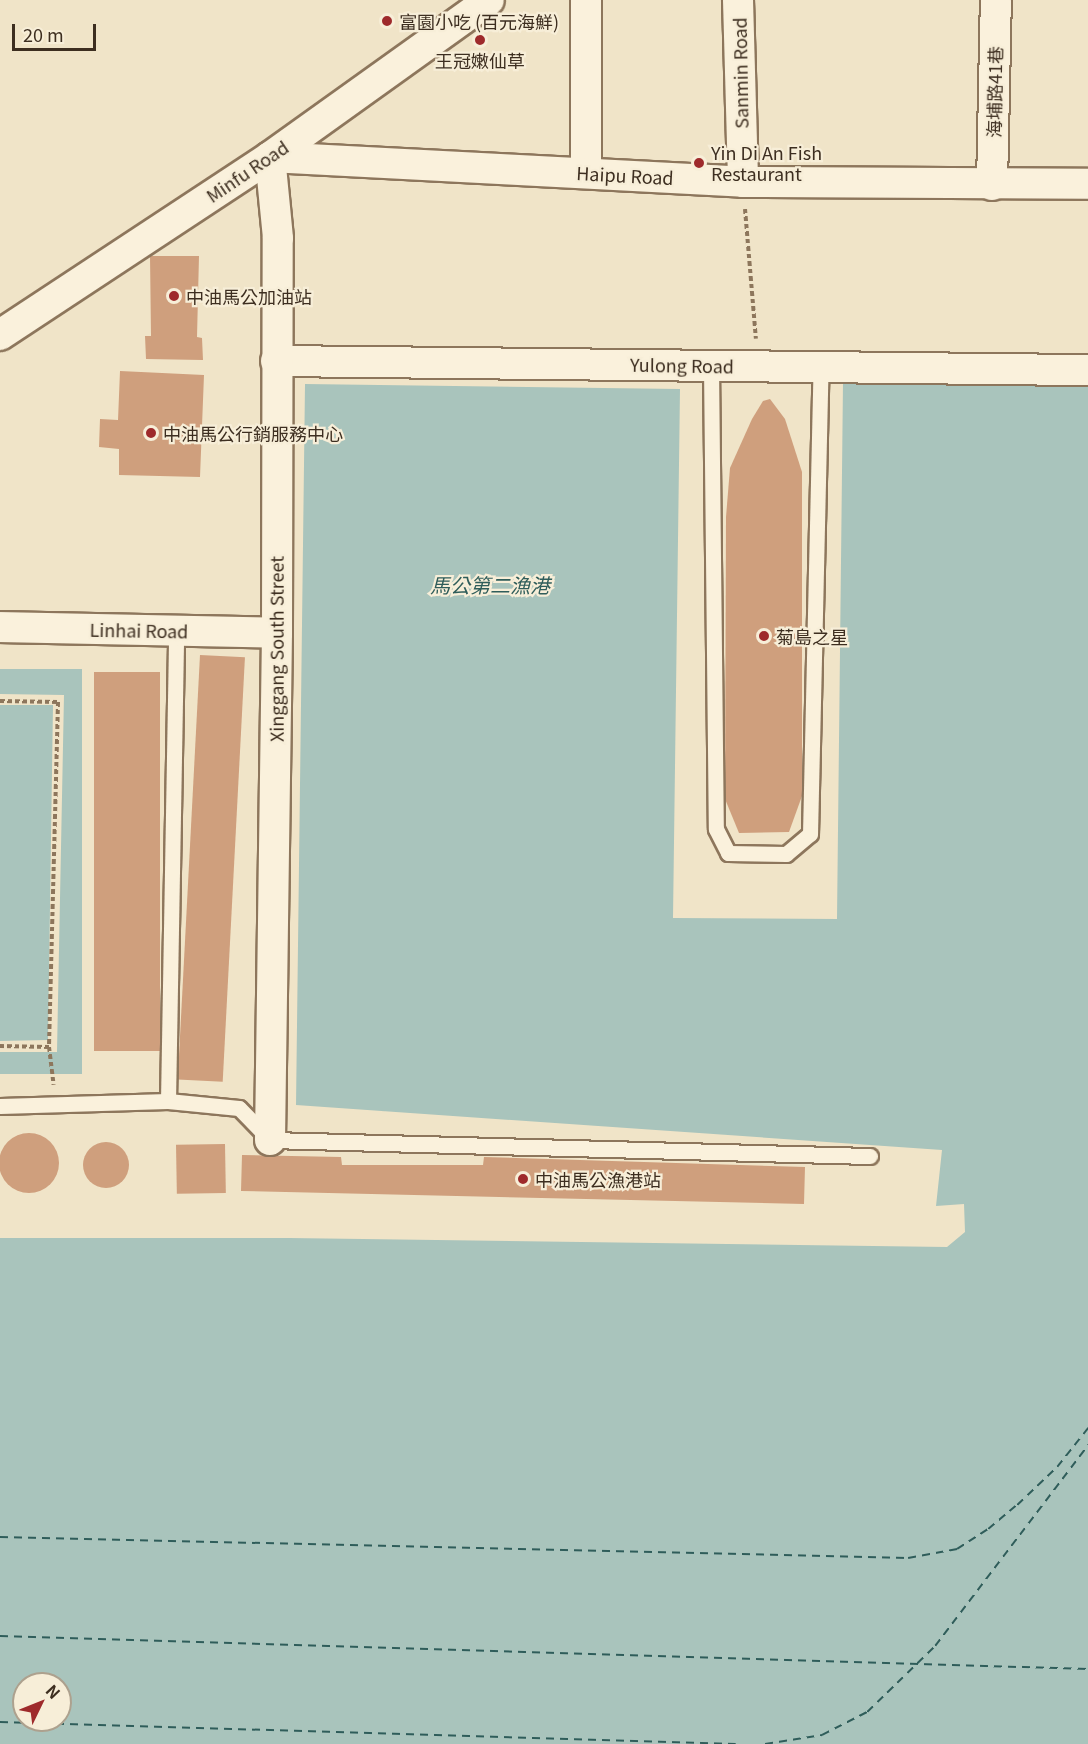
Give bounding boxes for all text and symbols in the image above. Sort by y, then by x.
place label: 富園小吃 (百元海鮮) [399,10,559,32]
scale bar [15,12,99,50]
marker: 富園小吃 (百元海鮮) [380,14,394,28]
street label: Sanmin Road [728,17,752,129]
text: 20 m [23,21,64,47]
marker: 王冠嫩仙草 [473,33,487,47]
street label: 海埔路41巷 [982,46,1006,138]
place label: 王冠嫩仙草 [435,49,525,71]
street label: Minfu Road [202,136,292,206]
place label: Yin Di An Fish Restaurant [711,142,822,184]
marker: Yin Di An Fish Restaurant [692,156,706,170]
street label: Haipu Road [576,162,674,188]
place label: 中油馬公加油站 [186,285,312,307]
marker: 中油馬公加油站 [167,289,181,303]
street label: Yulong Road [630,353,734,377]
place label: 中油馬公行銷服務中心 [163,422,343,444]
marker: 中油馬公行銷服務中心 [144,426,158,440]
street label: Xinggang South Street [265,556,287,742]
water label: 馬公第二漁港 [430,572,550,596]
street label: Linhai Road [89,618,189,642]
place label: 菊島之星 [776,625,848,647]
marker: 菊島之星 [757,629,771,643]
place label: 中油馬公漁港站 [535,1168,661,1190]
marker: 中油馬公漁港站 [516,1172,530,1186]
north arrow [12,1672,72,1732]
text: N [41,1679,67,1704]

